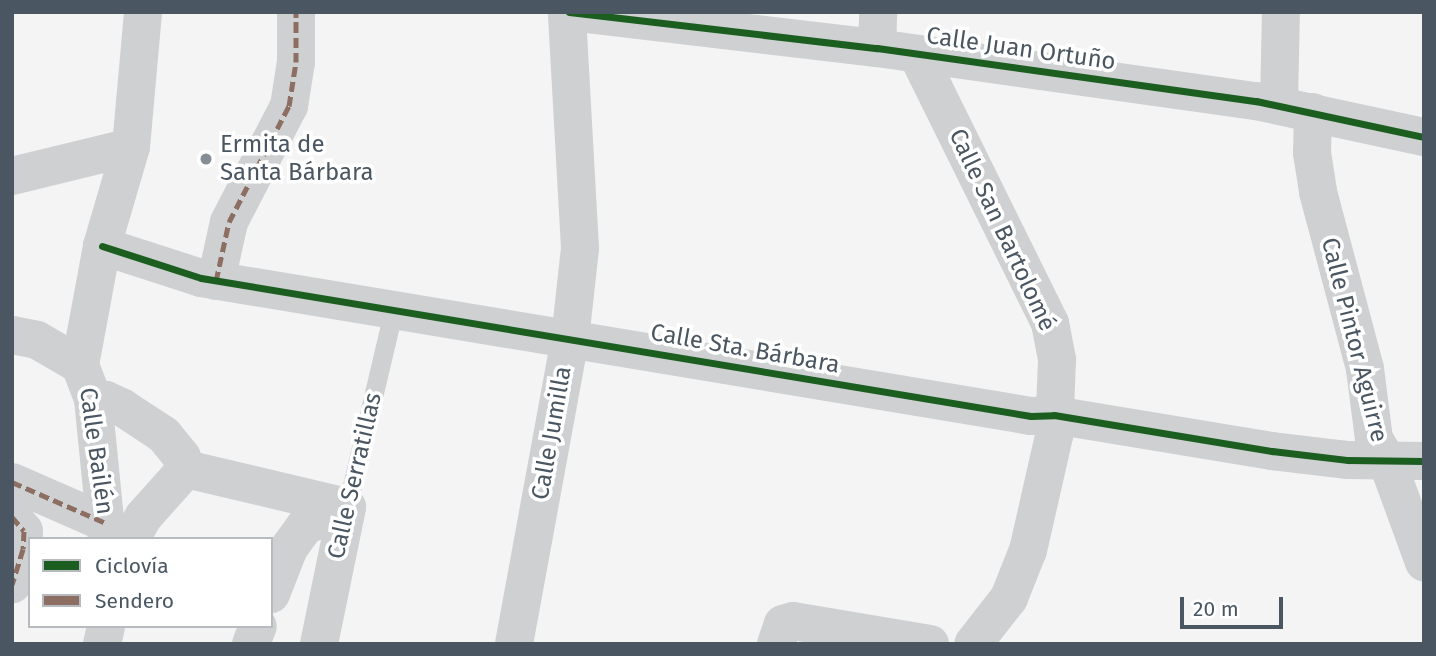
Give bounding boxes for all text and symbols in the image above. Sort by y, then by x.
street label: Calle Juan Ortuño [925,21,1117,77]
street label: Calle San Bartolomé [943,124,1061,336]
place label: Ermita de Santa Bárbara [220,131,374,187]
marker: Ermita de Santa Bárbara [198,151,214,167]
street label: Calle Pintor Aguirre [1315,235,1393,445]
street label: Calle Sta. Bárbara [648,318,842,380]
street label: Calle Jumilla [526,364,578,502]
street label: Calle Bailén [73,386,119,516]
street label: Calle Serratillas [322,390,388,562]
legend [28,537,273,628]
text: Ciclovía [95,553,169,579]
scale bar [1184,582,1287,626]
text: Sendero [95,588,174,614]
text: 20 m [1193,596,1239,622]

